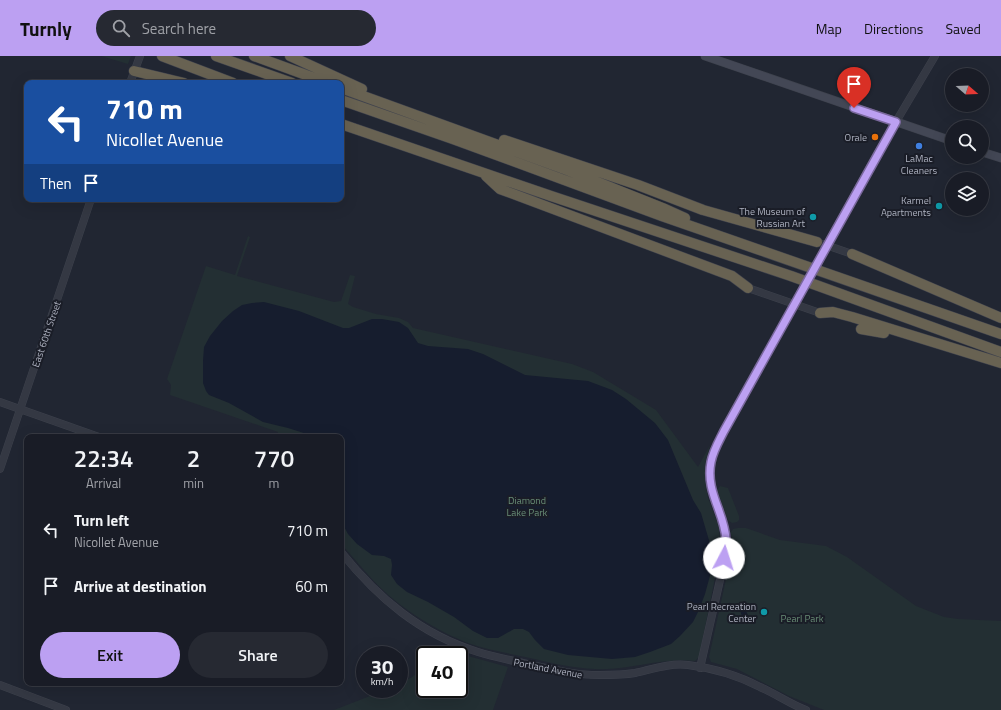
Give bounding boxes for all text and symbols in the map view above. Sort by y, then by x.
search box [96,10,376,46]
text: Turnly [20,14,72,43]
icon: search [110,17,132,39]
text: Search here [142,17,216,40]
text: Map [816,18,842,39]
text: Directions [864,18,923,39]
text: Saved [945,18,981,39]
pin [837,67,871,108]
north arrow [945,68,989,112]
map controls [945,68,989,216]
icon: arrive [843,73,865,95]
text: 710 m [106,87,183,130]
icon: left [40,96,92,148]
button: search [945,120,989,164]
text: Nicollet Avenue [106,126,223,153]
place label: Orale [845,130,867,145]
marker: Orale [870,132,880,142]
marker: LaMac Cleaners [914,141,924,151]
place label: LaMac Cleaners [901,151,938,178]
text: Then [40,172,72,195]
icon: arrive [80,172,102,194]
button: layers [945,172,989,216]
place label: Karmel Apartments [881,193,931,220]
marker: Karmel Apartments [934,201,944,211]
place label: The Museum of Russian Art [739,204,806,231]
marker: The Museum of Russian Art [808,212,818,222]
street label: East 60th Street [28,299,65,369]
text: 22:34 [74,440,133,476]
text: 2 [187,440,200,476]
text: 770 [254,440,294,476]
text: Arrival [86,473,121,493]
text: min [183,473,204,493]
text: m [269,473,279,493]
park label: Diamond Lake Park [507,493,548,520]
text: Turn left [74,509,129,532]
icon: left [40,519,62,541]
text: 710 m [287,519,328,542]
text: Nicollet Avenue [74,532,159,552]
position arrow [703,537,745,579]
icon: arrive [40,575,62,597]
text: Arrive at destination [74,575,207,598]
text: 60 m [295,575,328,598]
place label: Pearl Recreation Center [687,599,757,626]
marker: Pearl Recreation Center [759,607,769,617]
park label: Pearl Park [780,611,824,626]
button: Exit [40,632,180,678]
button: Share [188,632,328,678]
speed limit sign: 40 [416,646,468,698]
text: 30 [371,651,393,682]
street label: Portland Avenue [512,654,584,682]
text: km/h [371,674,393,689]

